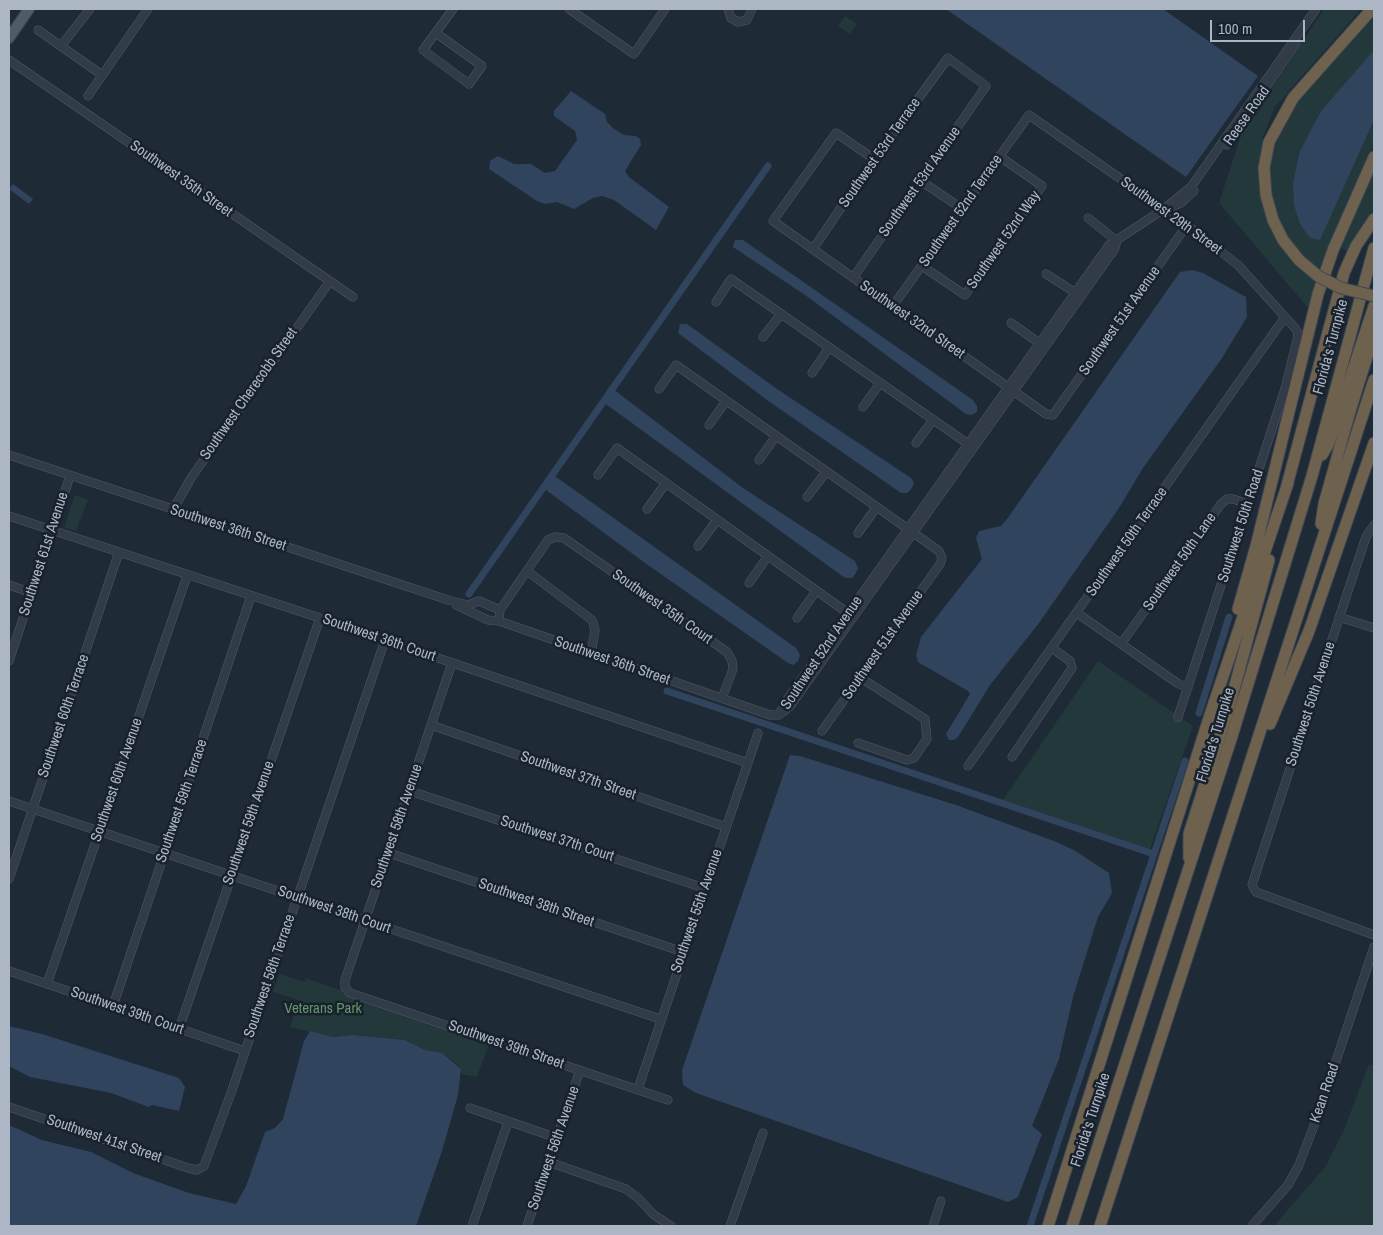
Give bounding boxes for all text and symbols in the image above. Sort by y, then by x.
scale bar [1213,10,1308,42]
text: 100 m [1218,18,1252,39]
street label: Reese Road [1220,83,1274,149]
street label: Southwest 53rd Terrace [835,95,925,211]
street label: Southwest 53rd Avenue [875,123,965,241]
street label: Southwest 35th Street [126,137,236,221]
street label: Southwest 52nd Terrace [916,152,1006,270]
street label: Southwest 29th Street [1117,173,1225,259]
street label: Southwest 52nd Way [963,187,1045,293]
street label: Southwest 51st Avenue [1076,263,1164,379]
street label: Southwest 32nd Street [856,277,968,363]
street label: Florida's Turnpike [1310,297,1352,397]
street label: Southwest Cherecobb Street [197,324,301,464]
street label: Southwest 50th Road [1214,467,1268,585]
street label: Southwest 50th Terrace [1083,484,1171,600]
street label: Southwest 61st Avenue [16,490,72,618]
street label: Southwest 36th Street [168,501,288,555]
street label: Southwest 50th Lane [1139,510,1221,614]
street label: Southwest 35th Court [608,566,716,648]
street label: Southwest 51st Avenue [839,587,927,703]
street label: Southwest 52nd Avenue [777,593,867,713]
street label: Southwest 36th Court [320,610,438,666]
street label: Southwest 36th Street [552,633,672,689]
street label: Southwest 50th Avenue [1282,640,1340,768]
street label: Southwest 60th Terrace [34,652,94,780]
street label: Florida's Turnpike [1193,686,1239,784]
street label: Southwest 60th Avenue [87,716,147,844]
street label: Southwest 59th Terrace [152,737,212,865]
street label: Southwest 37th Street [518,748,638,804]
street label: Southwest 59th Avenue [219,759,279,887]
street label: Southwest 58th Avenue [367,762,427,890]
street label: Southwest 37th Court [498,812,616,866]
street label: Southwest 55th Avenue [667,847,727,975]
street label: Southwest 38th Street [476,875,596,931]
street label: Southwest 38th Court [275,882,393,938]
street label: Southwest 58th Terrace [240,912,300,1040]
street label: Southwest 39th Court [68,983,186,1039]
park label: Veterans Park [284,1000,362,1018]
street label: Southwest 39th Street [446,1017,566,1073]
street label: Kean Road [1306,1061,1344,1125]
street label: Florida's Turnpike [1067,1071,1115,1169]
street label: Southwest 56th Avenue [524,1084,584,1212]
street label: Southwest 41st Street [44,1111,164,1167]

